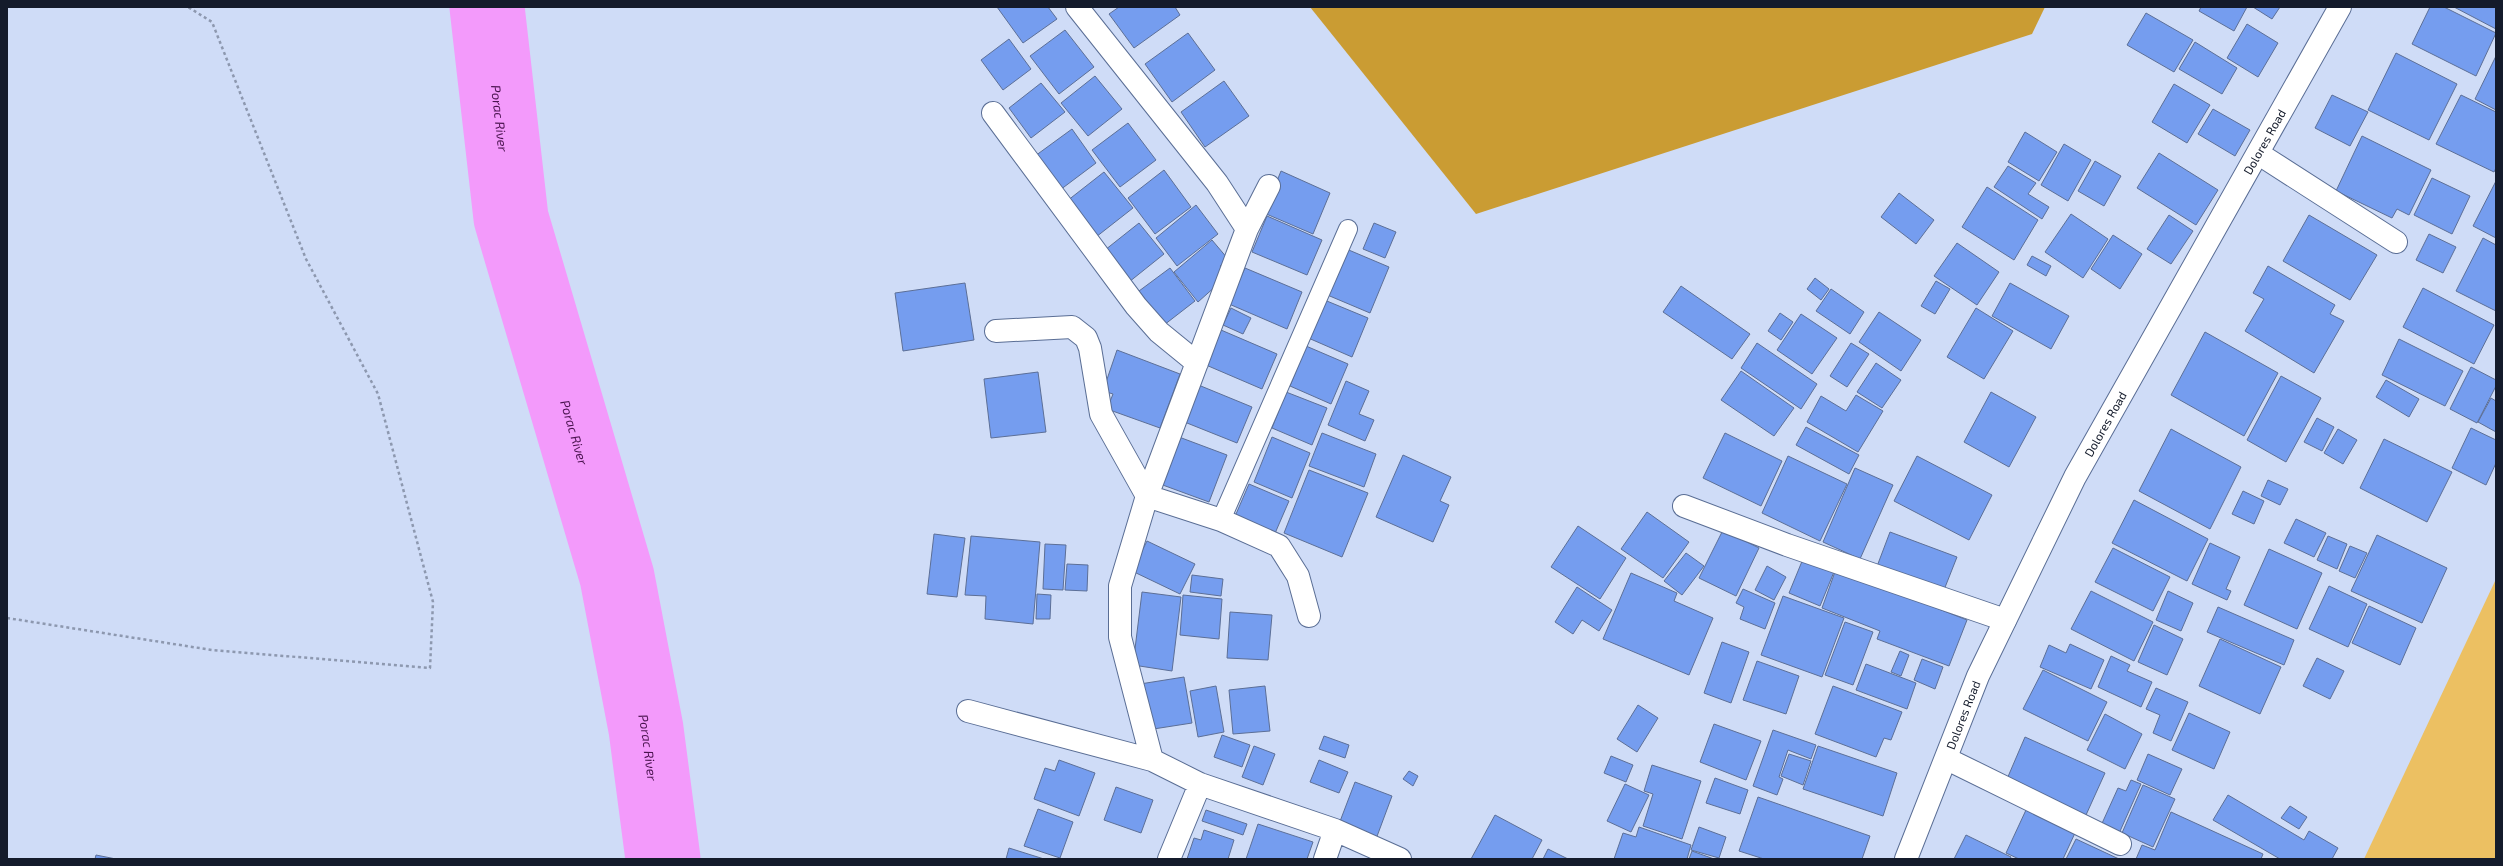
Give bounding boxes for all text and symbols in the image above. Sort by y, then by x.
water label: Porac River [488,84,511,153]
street label: Dolores Road [2240,107,2288,177]
street label: Dolores Road [2081,389,2129,459]
water label: Porac River [557,398,592,468]
street label: Dolores Road [1943,678,1983,751]
water label: Porac River [635,713,661,782]

